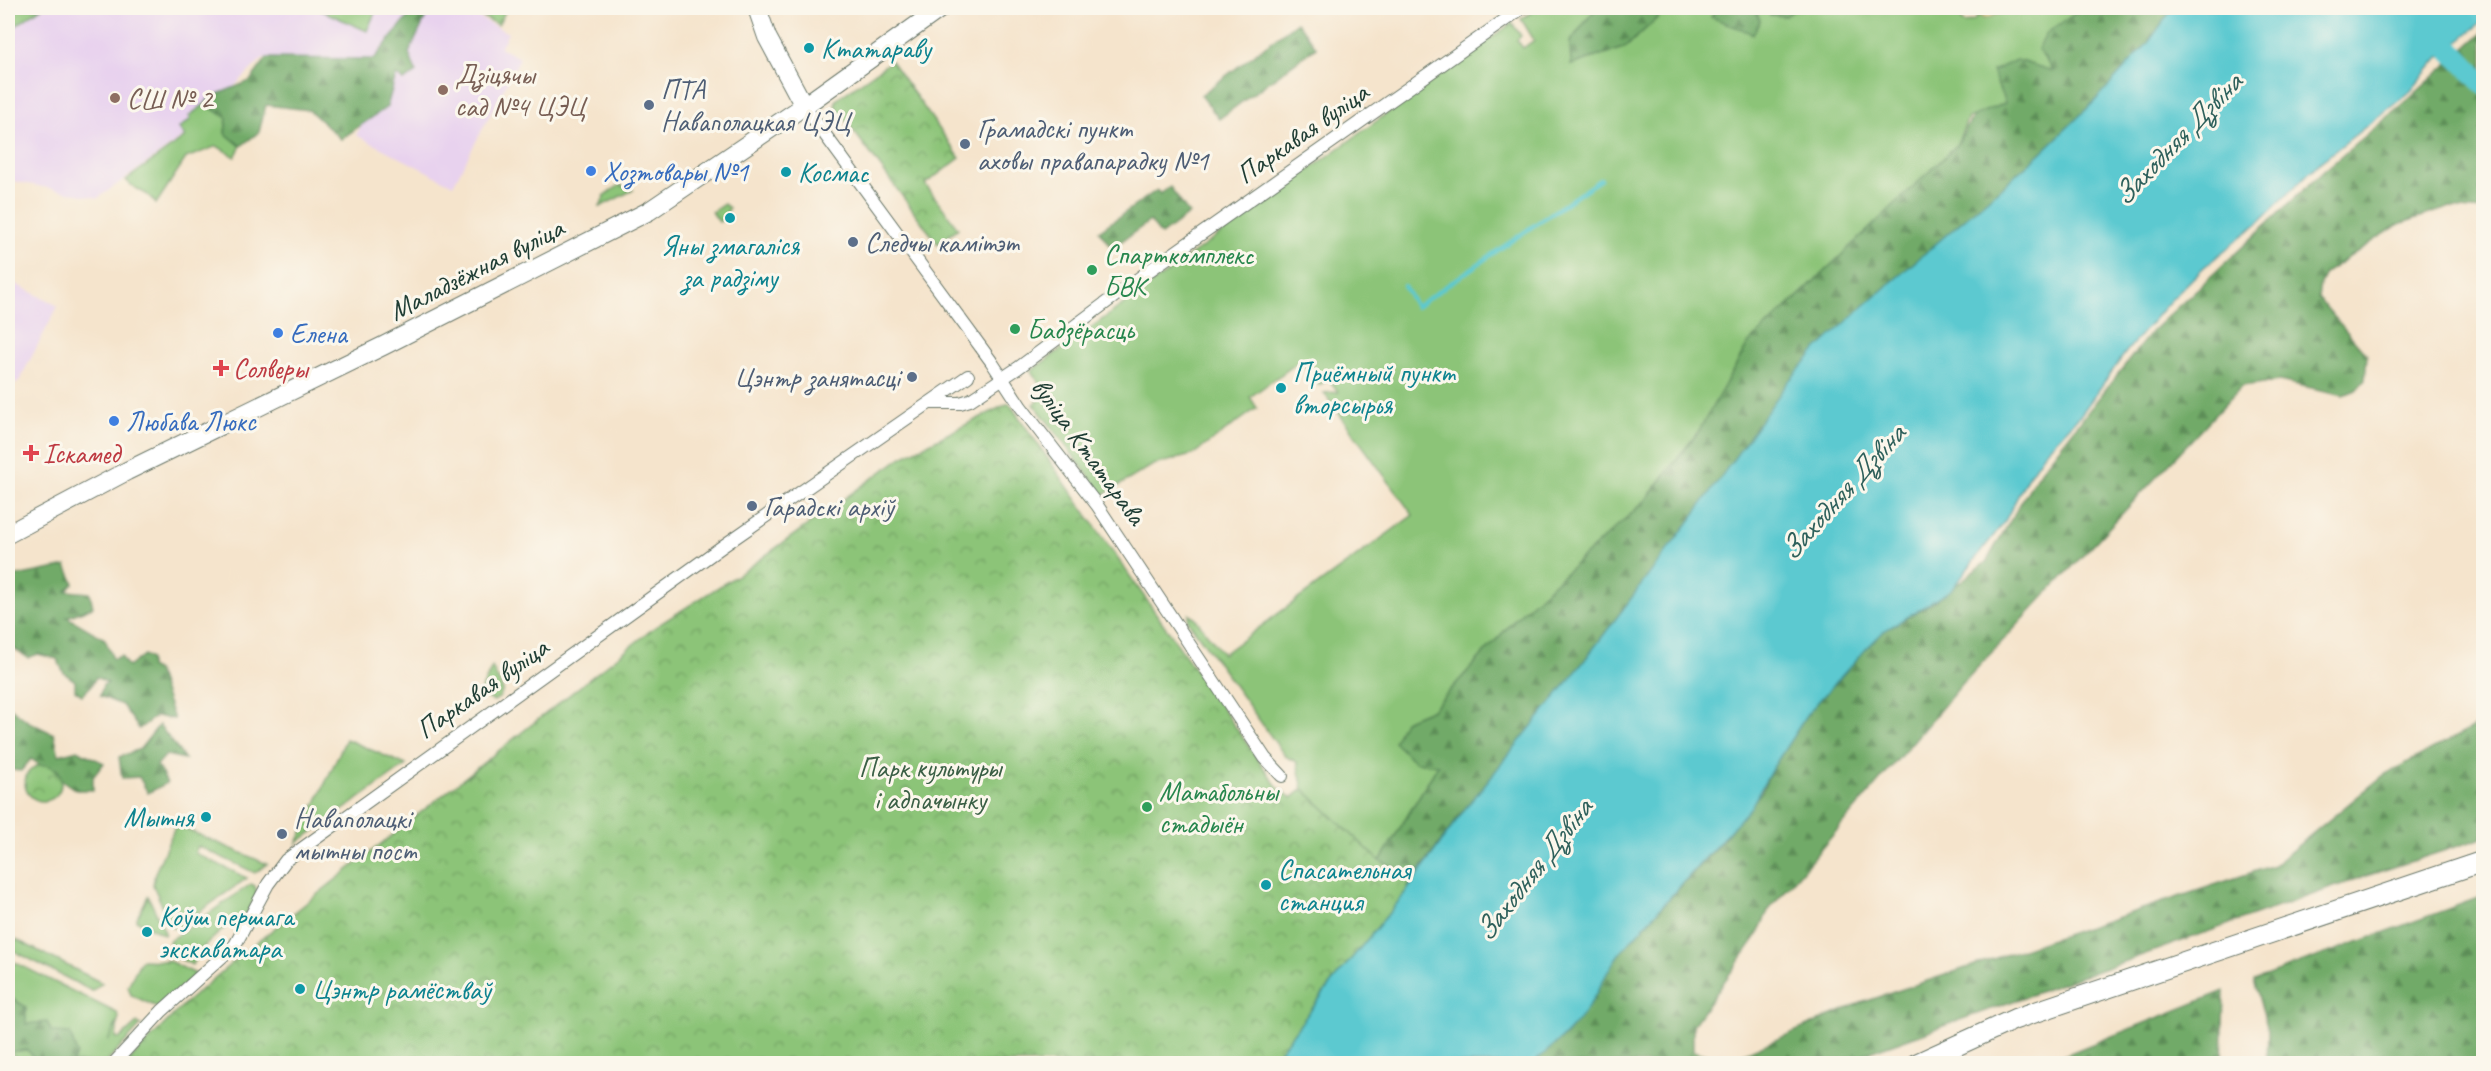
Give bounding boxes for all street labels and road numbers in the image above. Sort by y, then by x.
street label: Паркавая вуліца [1229,74,1376,191]
street label: Маладзёжная вуліца [383,209,571,328]
street label: вуліца Ктатарава [1024,371,1155,533]
street label: Паркавая вуліца [409,629,556,746]

